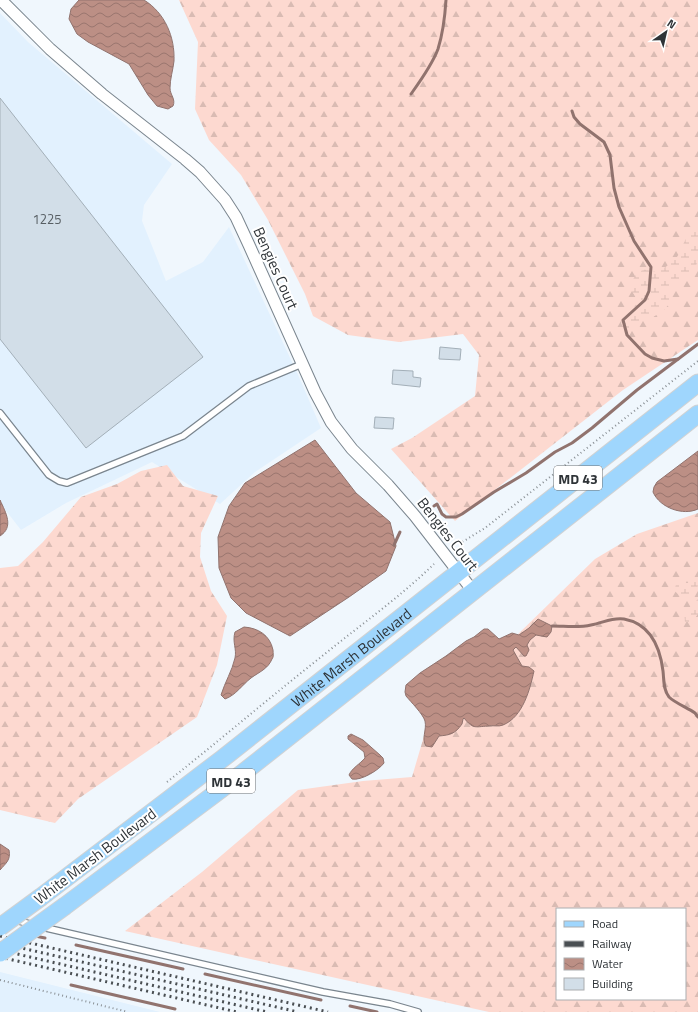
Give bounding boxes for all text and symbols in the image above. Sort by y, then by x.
north arrow [646,12,686,52]
text: N [664,15,679,32]
house number: 1225 [32,209,62,229]
street label: Bengies Court [248,223,305,314]
road number: MD 43 [554,466,602,490]
street label: Bengies Court [412,492,485,576]
street label: White Marsh Boulevard [286,602,416,712]
road number: MD 43 [207,769,255,793]
street label: White Marsh Boulevard [29,802,161,910]
legend [556,908,686,1000]
text: Road [592,914,618,933]
text: Railway [592,934,632,953]
text: Water [592,954,623,973]
text: Building [592,974,633,993]

